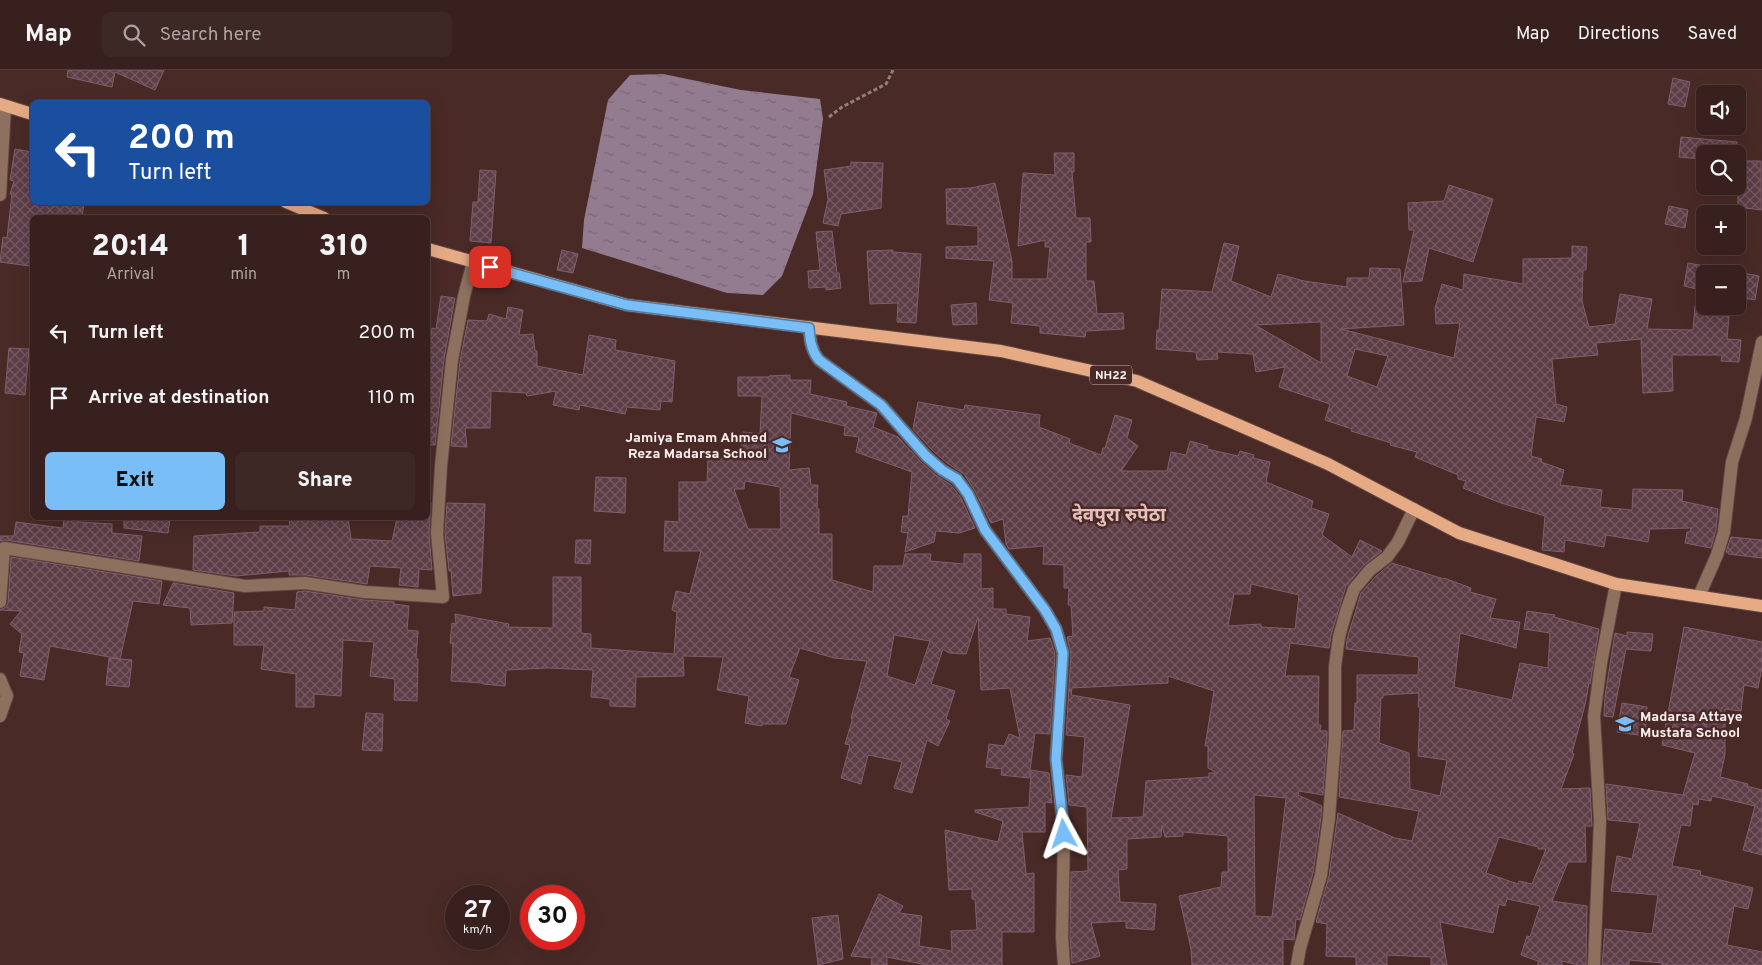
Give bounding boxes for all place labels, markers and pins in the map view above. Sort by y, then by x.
pin [469,246,511,288]
place label: Jamiya Emam Ahmed Reza Madarsa School [625,430,767,463]
school or university icon: Jamiya Emam Ahmed Reza Madarsa School [771,434,793,456]
place label: Madarsa Attaye Mustafa School [1640,709,1743,742]
school or university icon: Madarsa Attaye Mustafa School [1614,713,1636,735]

